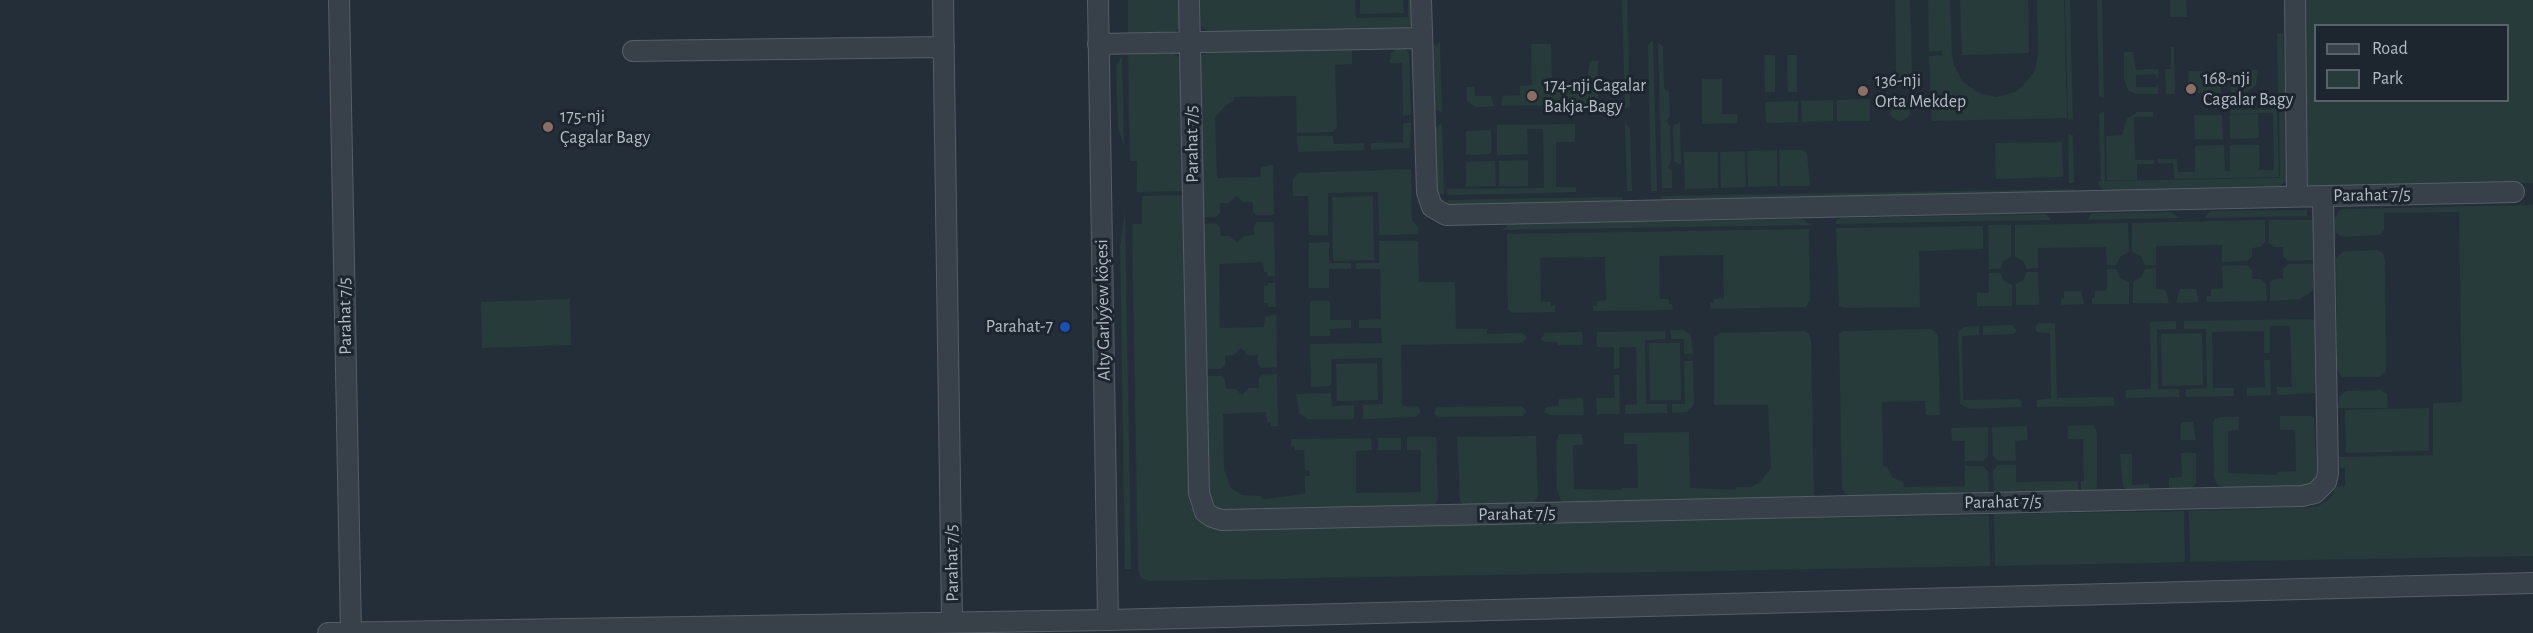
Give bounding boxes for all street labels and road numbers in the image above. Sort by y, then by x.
street label: Parahat 7/5 [1181,105,1203,183]
street label: Parahat 7/5 [2333,184,2411,206]
street label: Alty Garlyýew köçesi [1091,239,1115,381]
street label: Parahat 7/5 [334,277,356,355]
street label: Parahat 7/5 [1964,491,2042,513]
street label: Parahat 7/5 [1478,503,1556,525]
street label: Parahat 7/5 [941,524,963,602]

